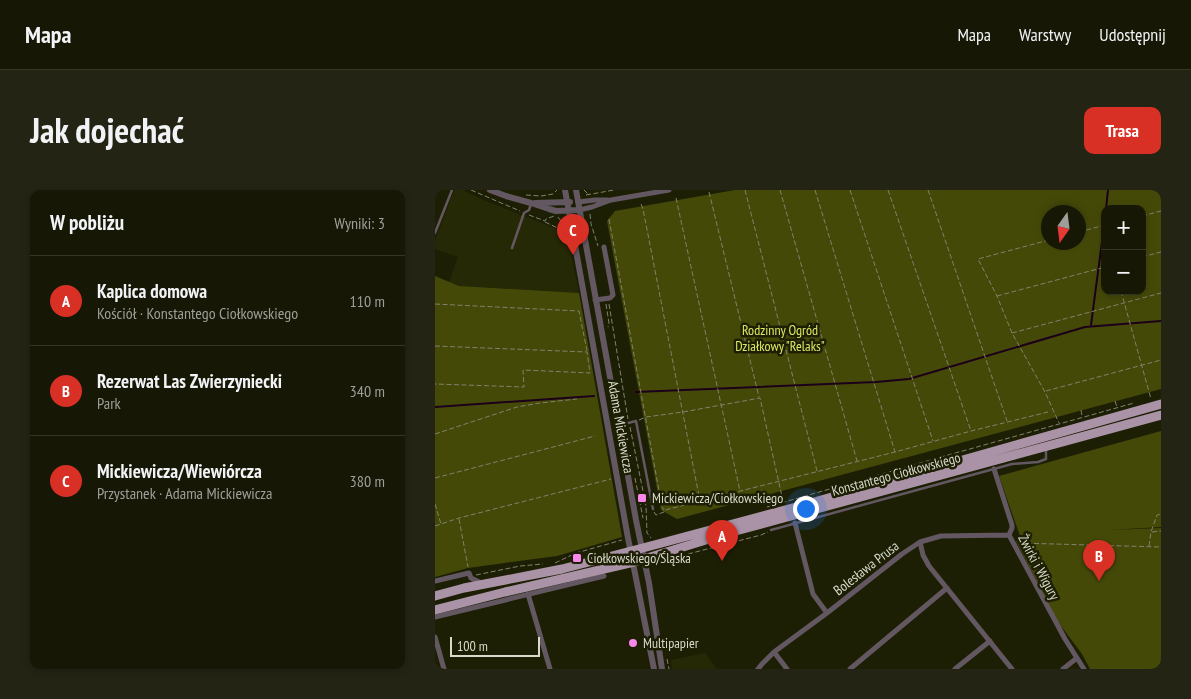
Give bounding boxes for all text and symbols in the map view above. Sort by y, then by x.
text: Mapa [25,19,72,50]
text: Mapa [957,23,991,46]
text: Warstwy [1019,23,1071,46]
text: Udostępnij [1099,23,1166,46]
text: Jak dojechać [30,107,184,153]
button: Trasa [1084,107,1161,154]
north arrow [1041,205,1086,250]
map controls [1101,205,1146,295]
button: + [1101,205,1146,250]
text: W pobliżu [50,209,124,236]
text: Wyniki: 3 [334,213,385,233]
pin: C [557,214,589,255]
button: − [1101,250,1146,295]
text: Kaplica domowa [97,279,207,303]
text: A [62,291,70,311]
text: 110 m [350,291,385,311]
text: Kościół · Konstantego Ciołkowskiego [97,303,298,323]
park label: Rodzinny Ogród Działkowy "Relaks" [735,321,825,355]
text: Rezerwat Las Zwierzyniecki [97,369,282,393]
street label: Adama Mickiewicza [604,379,638,475]
text: B [62,381,70,401]
text: 340 m [350,381,385,401]
text: Park [97,393,121,413]
street label: Konstantego Ciołkowskiego [830,448,962,500]
text: Mickiewicza/Wiewiórcza [97,459,262,483]
text: C [62,471,70,491]
text: 380 m [350,471,385,491]
text: Przystanek · Adama Mickiewicza [97,483,272,503]
place label: Mickiewicza/Ciołkowskiego [652,489,783,507]
marker: Mickiewicza/Ciołkowskiego [636,492,648,504]
your location [793,496,819,522]
pin: A [706,520,738,561]
street label: Żwirki i Wigury [1014,531,1064,604]
street label: Bolesława Prusa [830,537,902,599]
pin: B [1083,540,1115,581]
place label: Ciołkowskiego/Śląska [587,549,691,567]
marker: Ciołkowskiego/Śląska [571,552,583,564]
scale bar [450,634,540,657]
place label: Multipapier [643,634,699,652]
text: 100 m [457,637,488,655]
marker: Multipapier [627,637,639,649]

